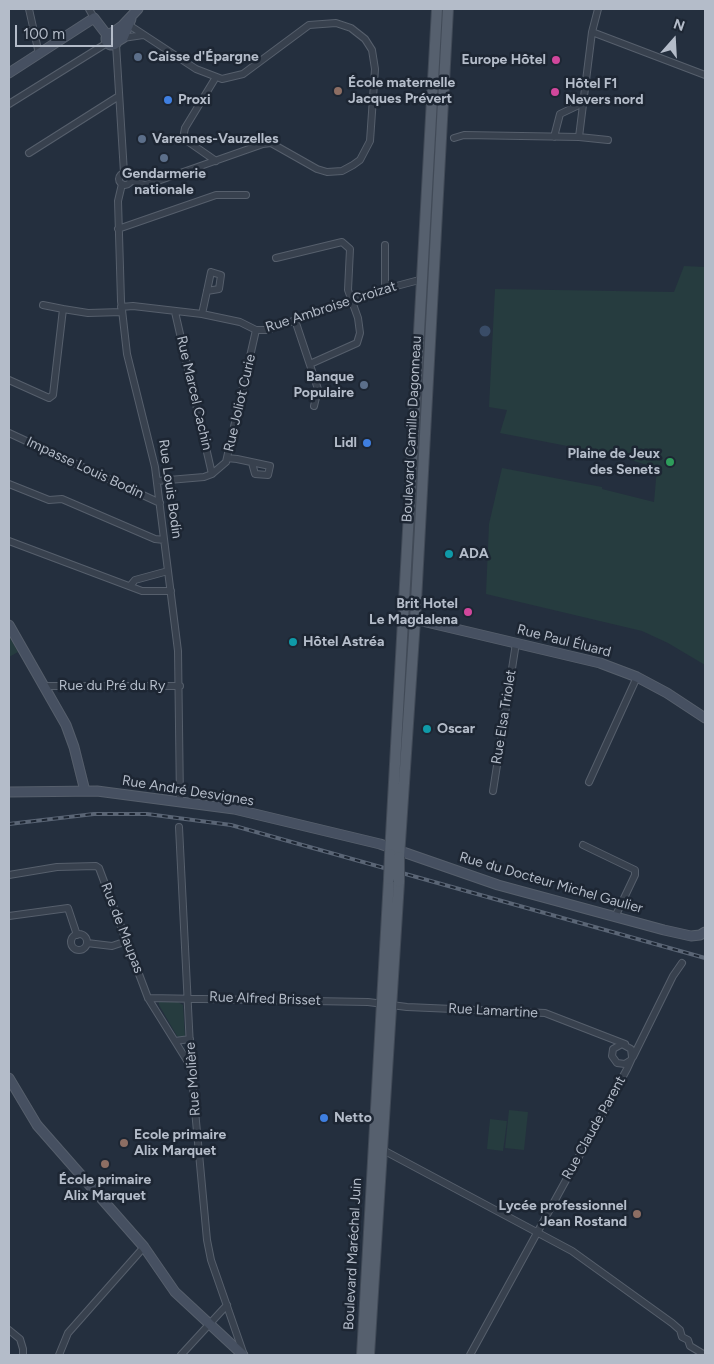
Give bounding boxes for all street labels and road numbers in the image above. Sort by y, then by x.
street label: Rue Ambroise Croizat [263,278,399,336]
street label: Rue Marcel Cachin [173,334,215,452]
street label: Boulevard Camille Dagonneau [399,335,425,523]
street label: Rue Joliot Curie [221,353,259,453]
street label: Impasse Louis Bodin [24,433,146,503]
street label: Rue Louis Bodin [155,438,185,540]
street label: Rue Paul Éluard [515,621,613,661]
street label: Rue Elsa Triolet [488,669,520,765]
street label: Rue du Pré du Ry [59,678,165,694]
street label: Rue André Desvignes [121,772,255,810]
street label: Rue du Docteur Michel Gaulier [457,849,645,917]
street label: Rue de Maupas [97,880,147,976]
street label: Rue Alfred Brisset [209,989,321,1009]
street label: Rue Lamartine [448,1000,538,1022]
street label: Rue Molière [182,1042,204,1116]
street label: Rue Claude Parent [559,1073,629,1183]
street label: Boulevard Maréchal Juin [341,1178,365,1330]

